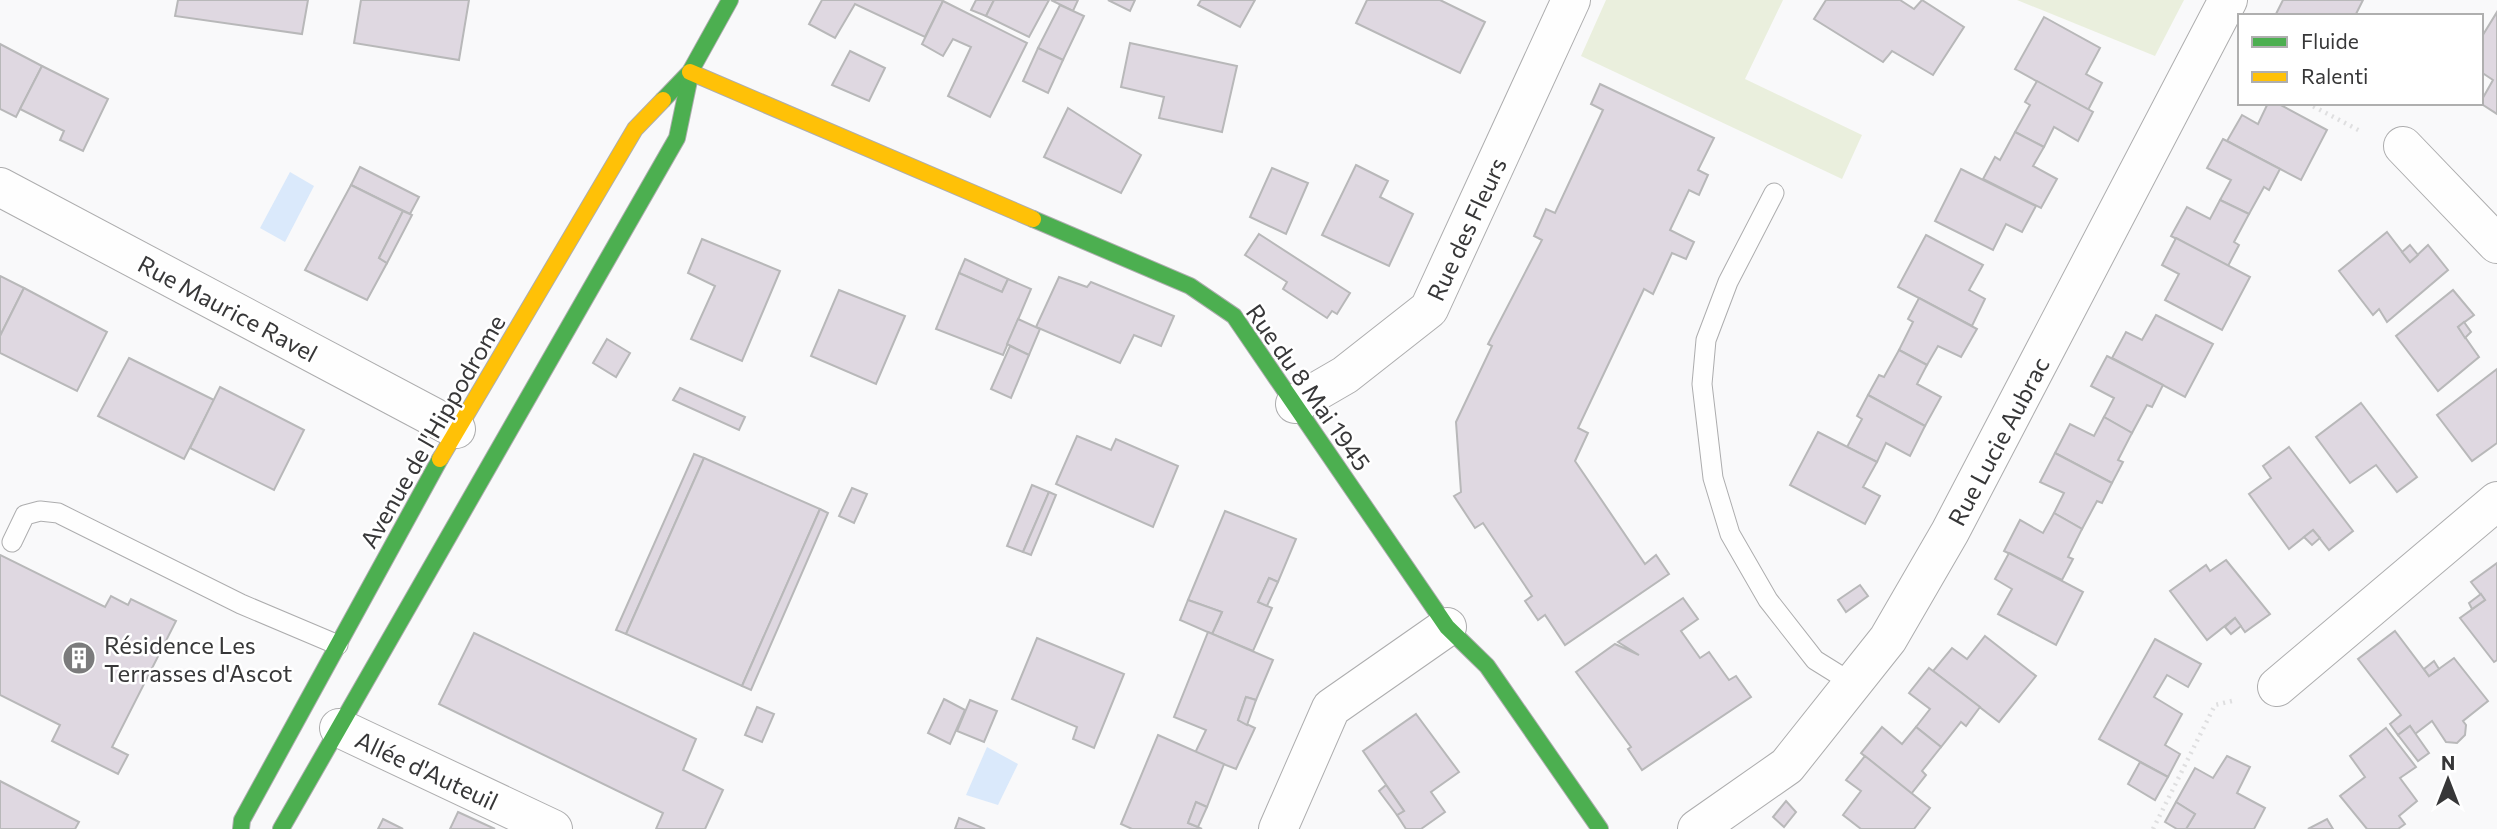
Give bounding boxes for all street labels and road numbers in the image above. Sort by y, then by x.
street label: Rue des Fleurs [1420,153,1512,305]
street label: Rue Maurice Ravel [133,248,323,368]
street label: Rue du 8 Mai 1945 [1241,298,1377,476]
street label: Avenue de l'Hippodrome [353,309,511,553]
street label: Rue Lucie Aubrac [1941,352,2055,530]
street label: Allée d'Auteuil [351,724,503,816]

